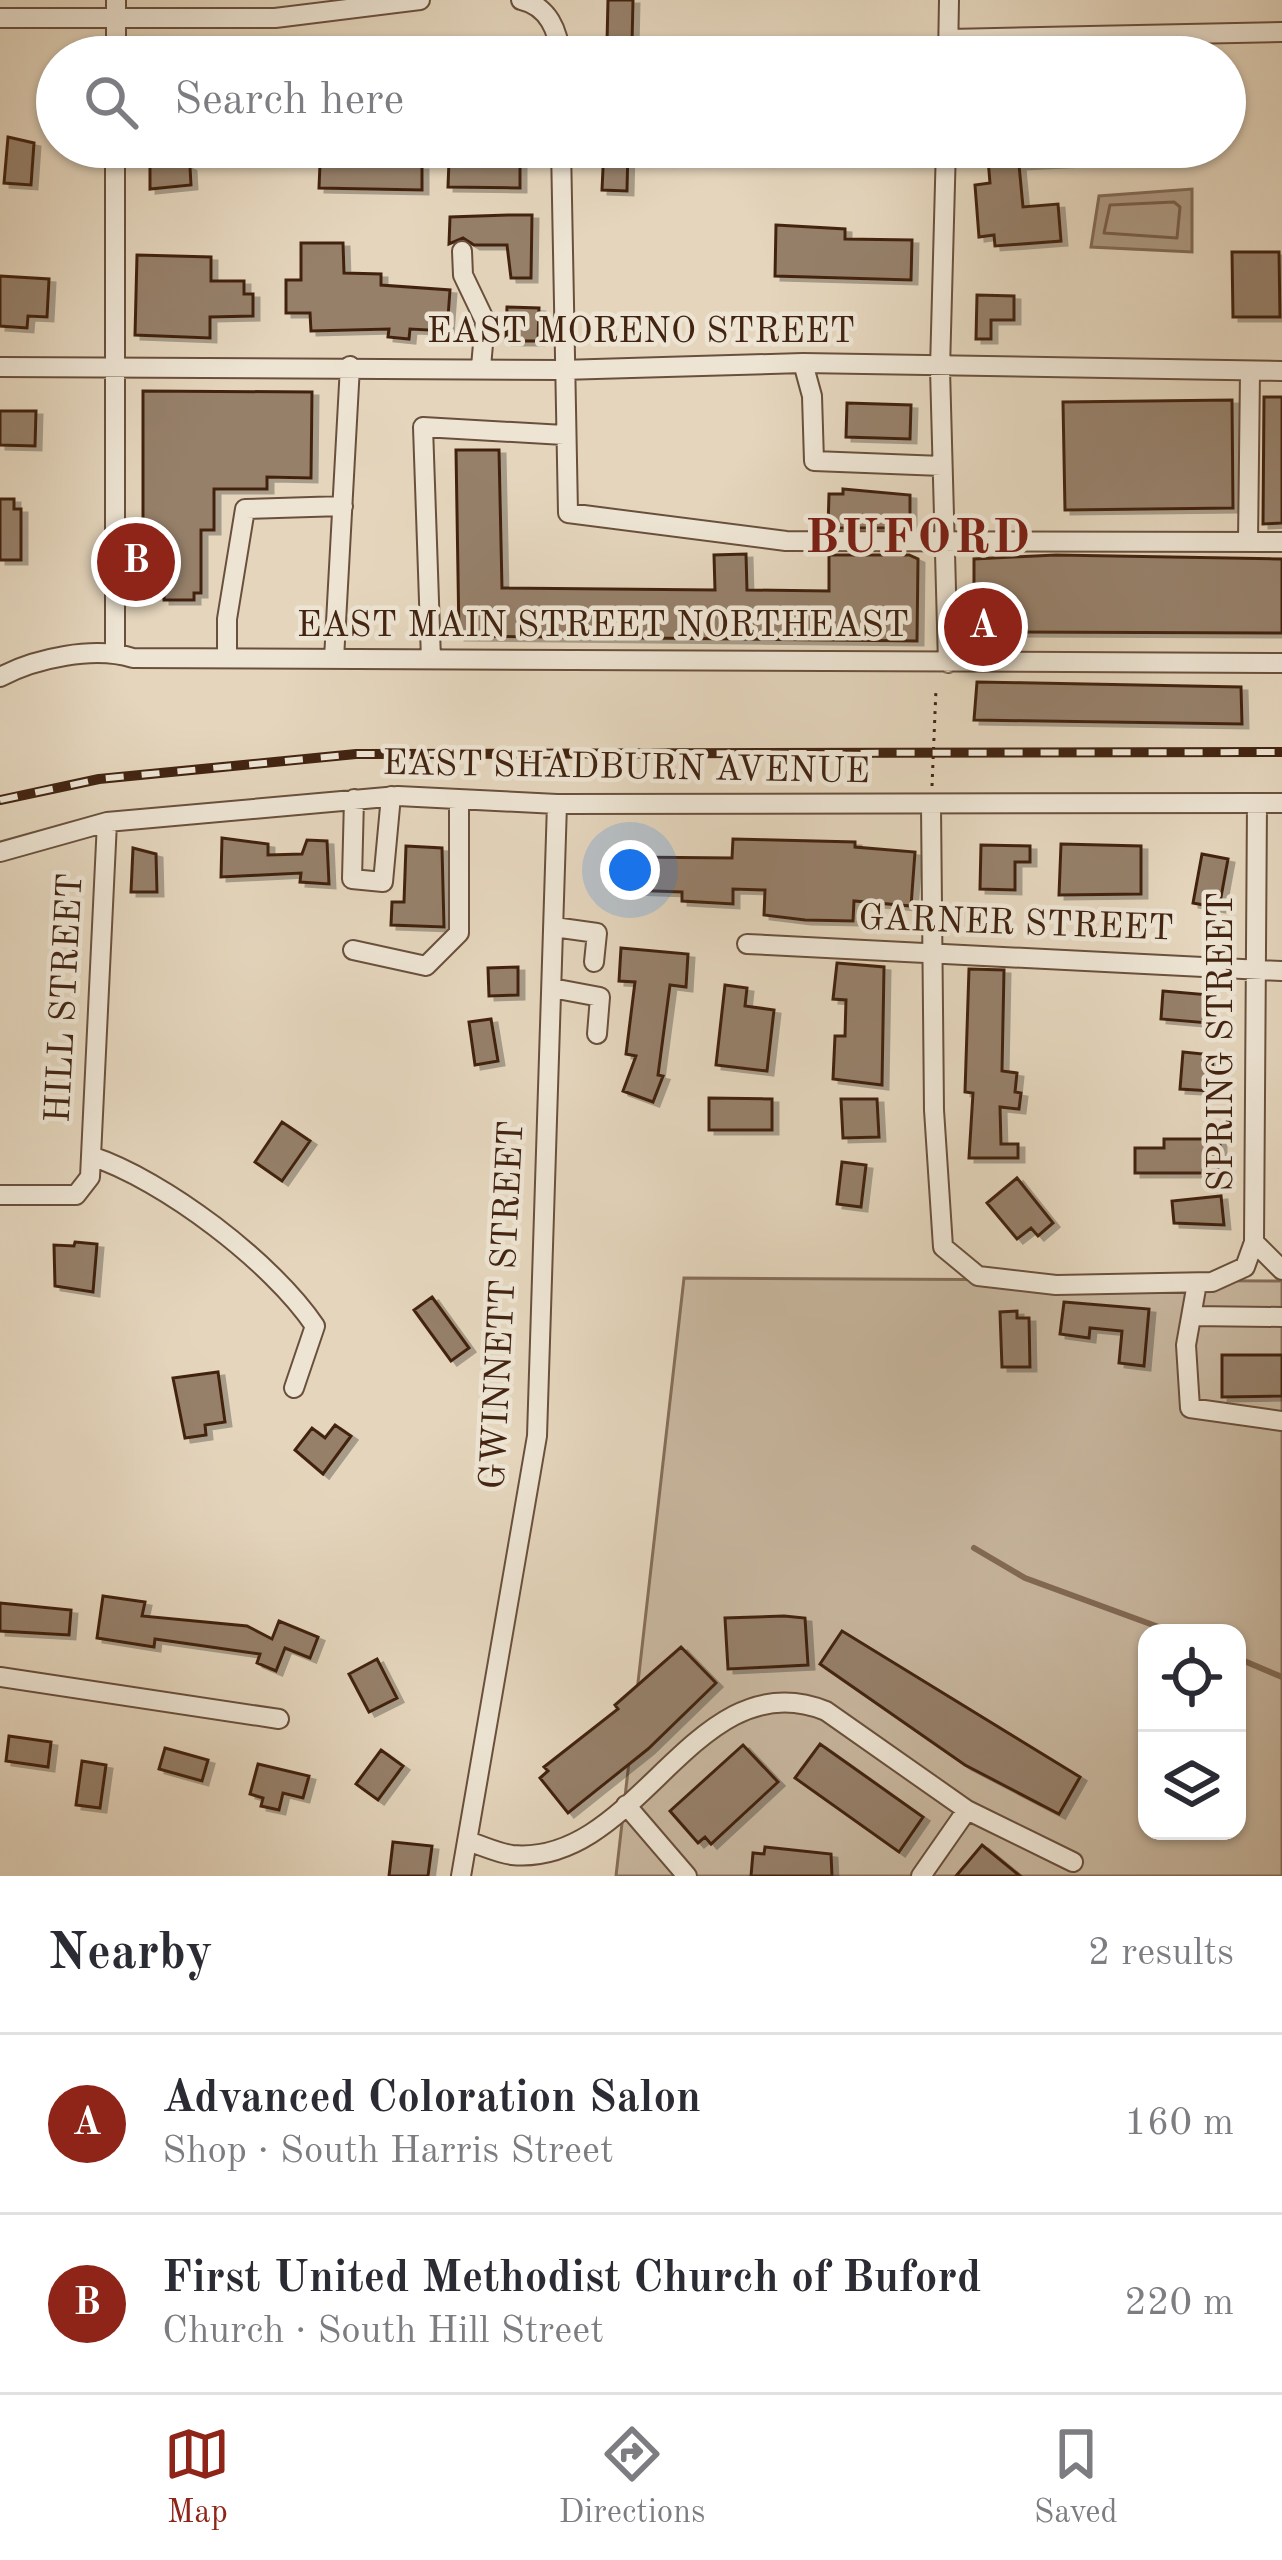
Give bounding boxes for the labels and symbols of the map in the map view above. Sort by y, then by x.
street label: EAST MORENO STREET [427,315,855,351]
district label: BUFORD [805,515,1033,563]
pin: B [97,517,175,607]
pin: A [944,582,1022,672]
street label: EAST MAIN STREET NORTHEAST [297,609,909,645]
street label: EAST SHADBURN AVENUE [382,747,870,791]
your location [600,840,660,900]
street label: HILL STREET [41,872,91,1124]
street label: SPRING STREET [1205,892,1241,1192]
street label: GARNER STREET [858,902,1174,948]
street label: GWINNETT STREET [476,1120,532,1490]

